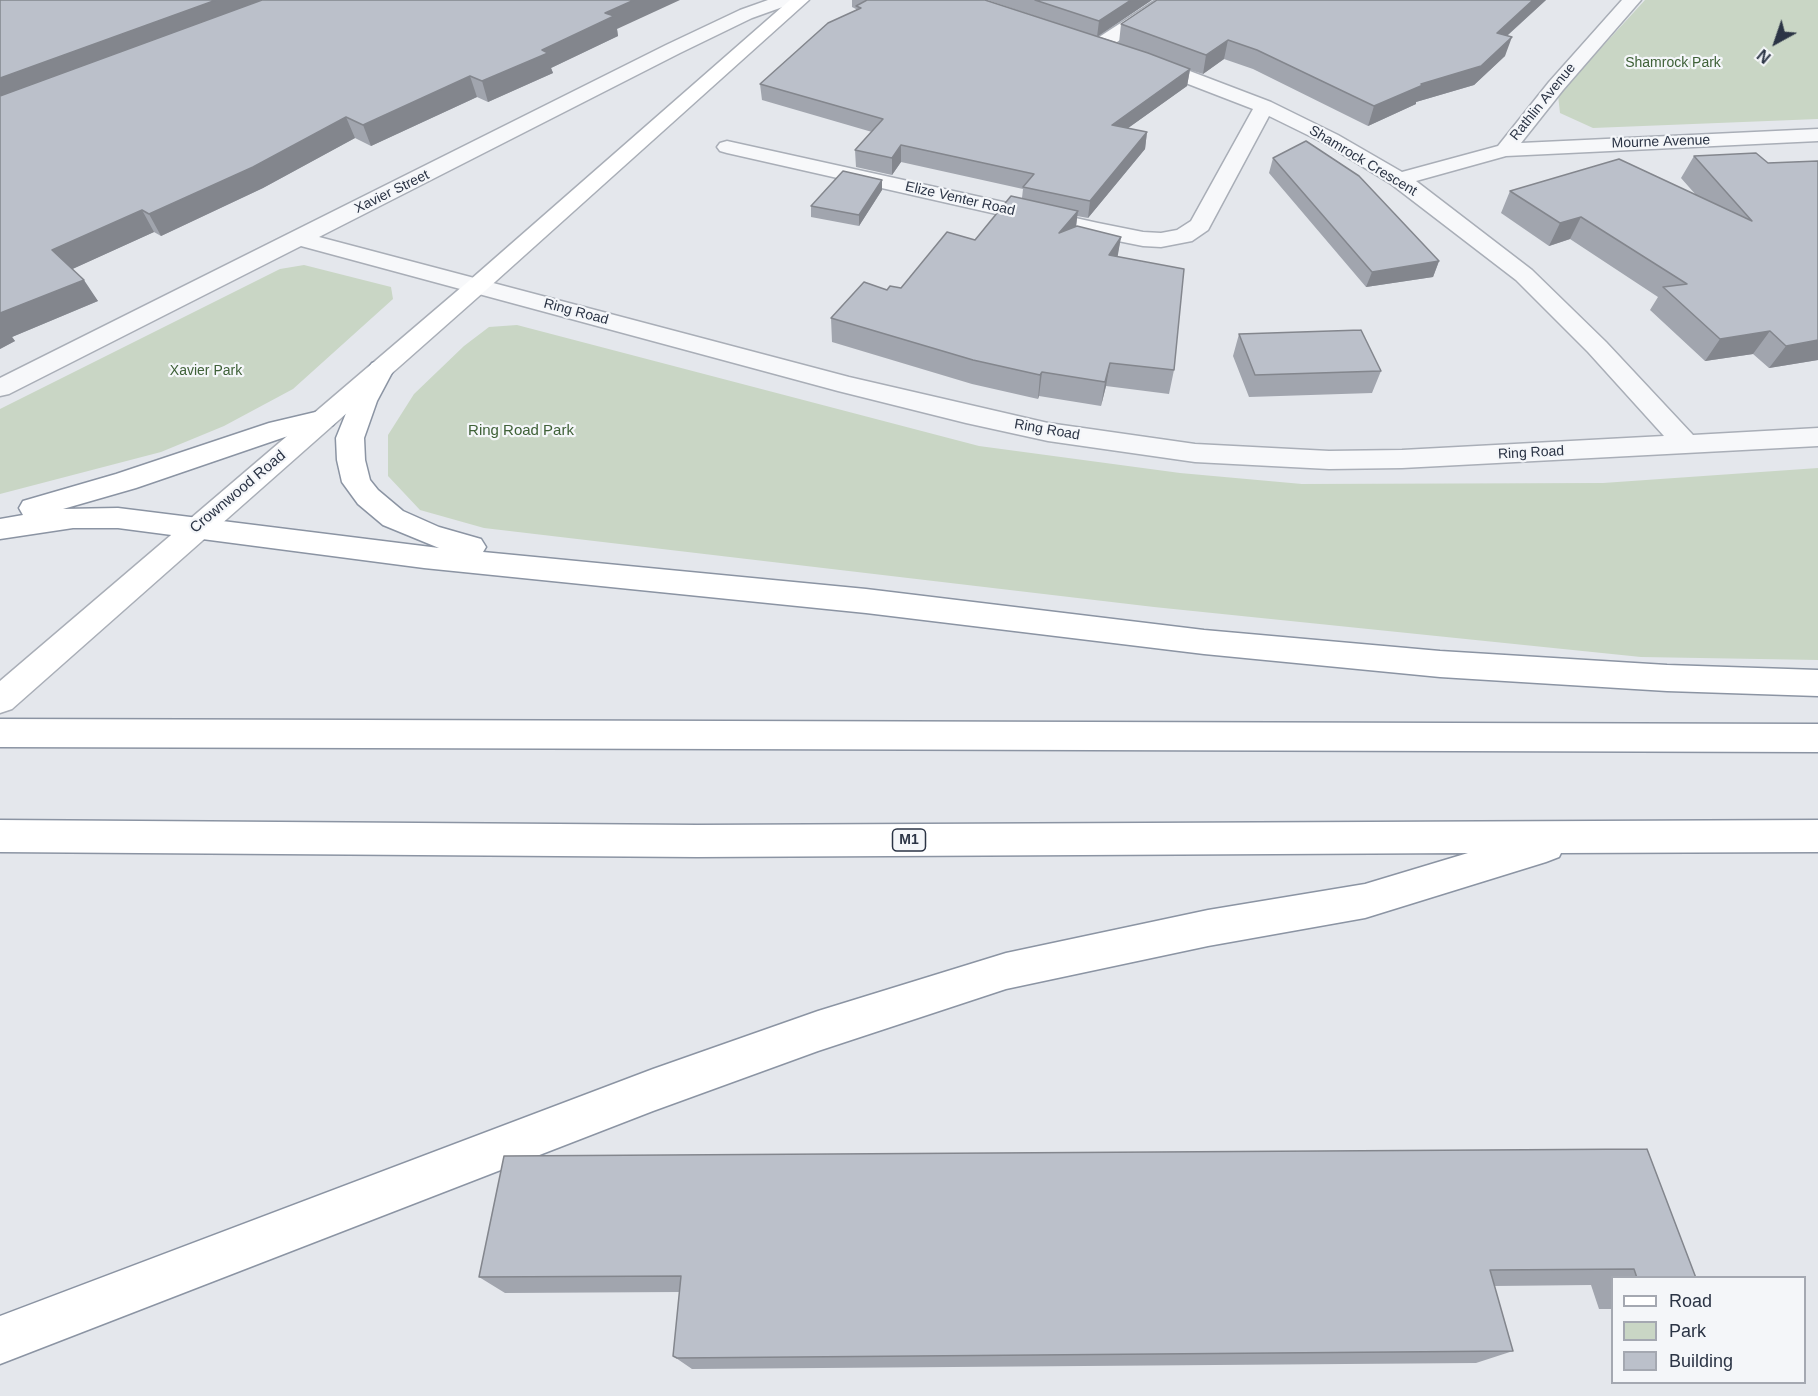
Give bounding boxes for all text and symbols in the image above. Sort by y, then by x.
north arrow [1746,12,1806,72]
text: N [1754,46,1774,66]
park label: Shamrock Park [1625,55,1721,71]
street label: Rathlin Avenue [1507,60,1579,144]
street label: Shamrock Crescent [1306,122,1420,200]
street label: Mourne Avenue [1611,132,1711,152]
street label: Xavier Street [352,167,432,217]
street label: Elize Venter Road [904,178,1016,220]
street label: Ring Road [542,295,610,329]
park label: Xavier Park [170,363,242,379]
street label: Ring Road [1013,416,1081,444]
park label: Ring Road Park [468,422,574,440]
street label: Ring Road [1498,443,1564,463]
street label: Crownwood Road [187,447,289,537]
road number: M1 [892,829,926,851]
legend [1611,1276,1806,1384]
text: Road [1669,1291,1712,1311]
text: Park [1669,1321,1706,1341]
text: Building [1669,1351,1733,1371]

